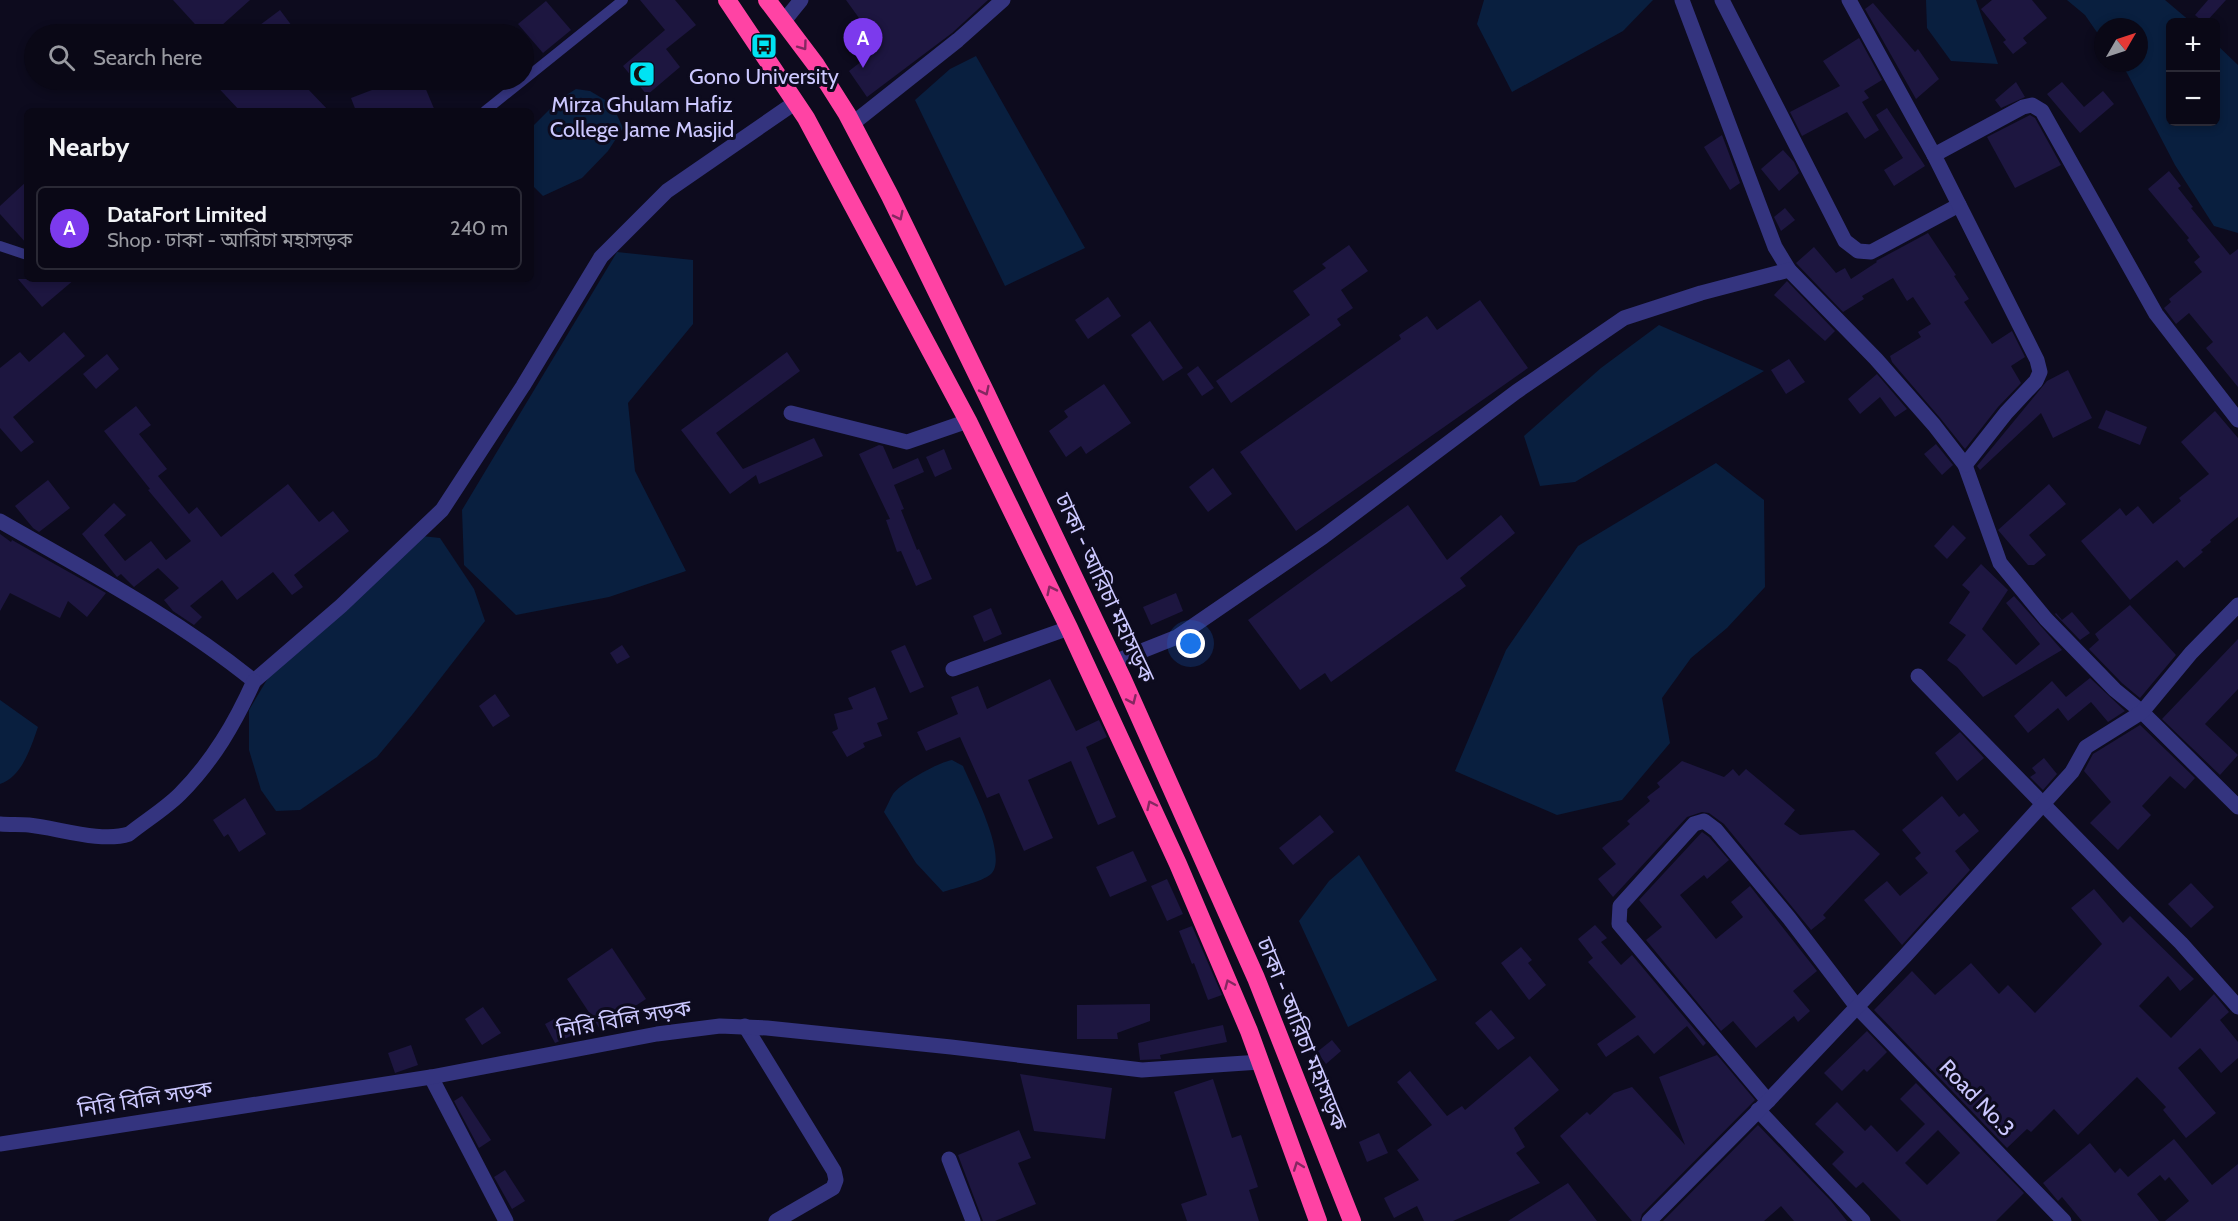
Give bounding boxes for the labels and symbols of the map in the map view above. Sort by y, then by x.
north arrow [2094,18,2148,72]
pin: A [844,19,882,68]
bus stop icon: Gono University [749,31,779,61]
one-way arrow [796,40,807,51]
mosque icon: Mirza Ghulam Hafiz College Jame Masjid [627,59,657,89]
place label: Gono University [689,63,839,90]
place label: Mirza Ghulam Hafiz College Jame Masjid [550,91,734,143]
one-way arrow [892,209,904,220]
one-way arrow [977,384,989,395]
street label: ঢাকা - আরিচা মহাসড়ক [1049,488,1161,687]
one-way arrow [1046,586,1058,597]
your location [1176,629,1205,658]
one-way arrow [1124,693,1136,704]
one-way arrow [1146,801,1158,812]
street label: ঢাকা - আরিচা মহাসড়ক [1251,933,1353,1135]
one-way arrow [1224,979,1236,990]
street label: নিরি বিলি সড়ক [554,994,694,1044]
street label: Road No.3 [1934,1054,2020,1142]
street label: নিরি বিলি সড়ক [75,1075,215,1123]
one-way arrow [1293,1161,1305,1172]

